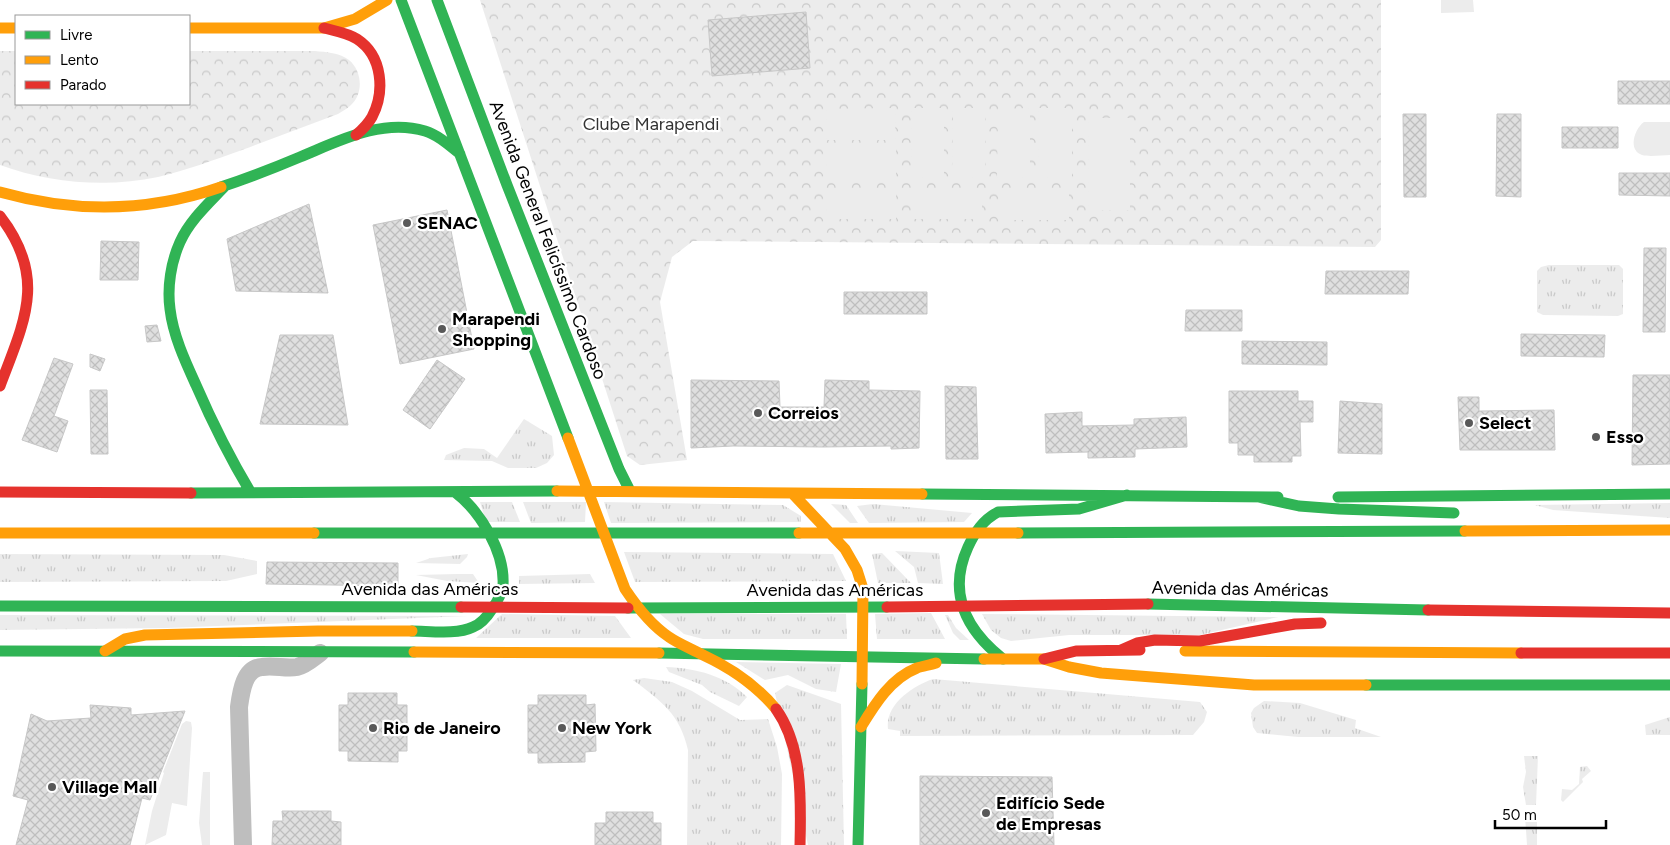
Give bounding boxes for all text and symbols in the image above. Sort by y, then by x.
legend [15,15,190,105]
text: Livre [60,26,92,44]
text: Lento [60,51,99,69]
text: Parado [60,76,107,94]
street label: Avenida General Felicíssimo Cardoso [484,97,612,383]
park label: Clube Marapendi [583,113,719,135]
place label: SENAC [417,212,478,234]
marker: SENAC [401,217,413,229]
place label: Marapendi Shopping [452,308,540,351]
marker: Marapendi Shopping [436,323,448,335]
place label: Correios [768,402,839,424]
marker: Correios [752,407,764,419]
place label: Select [1479,412,1531,434]
marker: Select [1463,417,1475,429]
place label: Esso [1606,426,1644,448]
marker: Esso [1590,431,1602,443]
street label: Avenida das Américas [1151,576,1329,602]
street label: Avenida das Américas [342,578,518,600]
street label: Avenida das Américas [747,579,923,601]
place label: Rio de Janeiro [383,717,501,739]
place label: New York [572,717,652,739]
marker: Rio de Janeiro [367,722,379,734]
marker: New York [556,722,568,734]
place label: Village Mall [62,776,157,798]
marker: Village Mall [46,781,58,793]
place label: Edifício Sede de Empresas [996,792,1105,835]
scale bar [1495,798,1606,830]
text: 50 m [1502,806,1537,824]
marker: Edifício Sede de Empresas [980,807,992,819]

